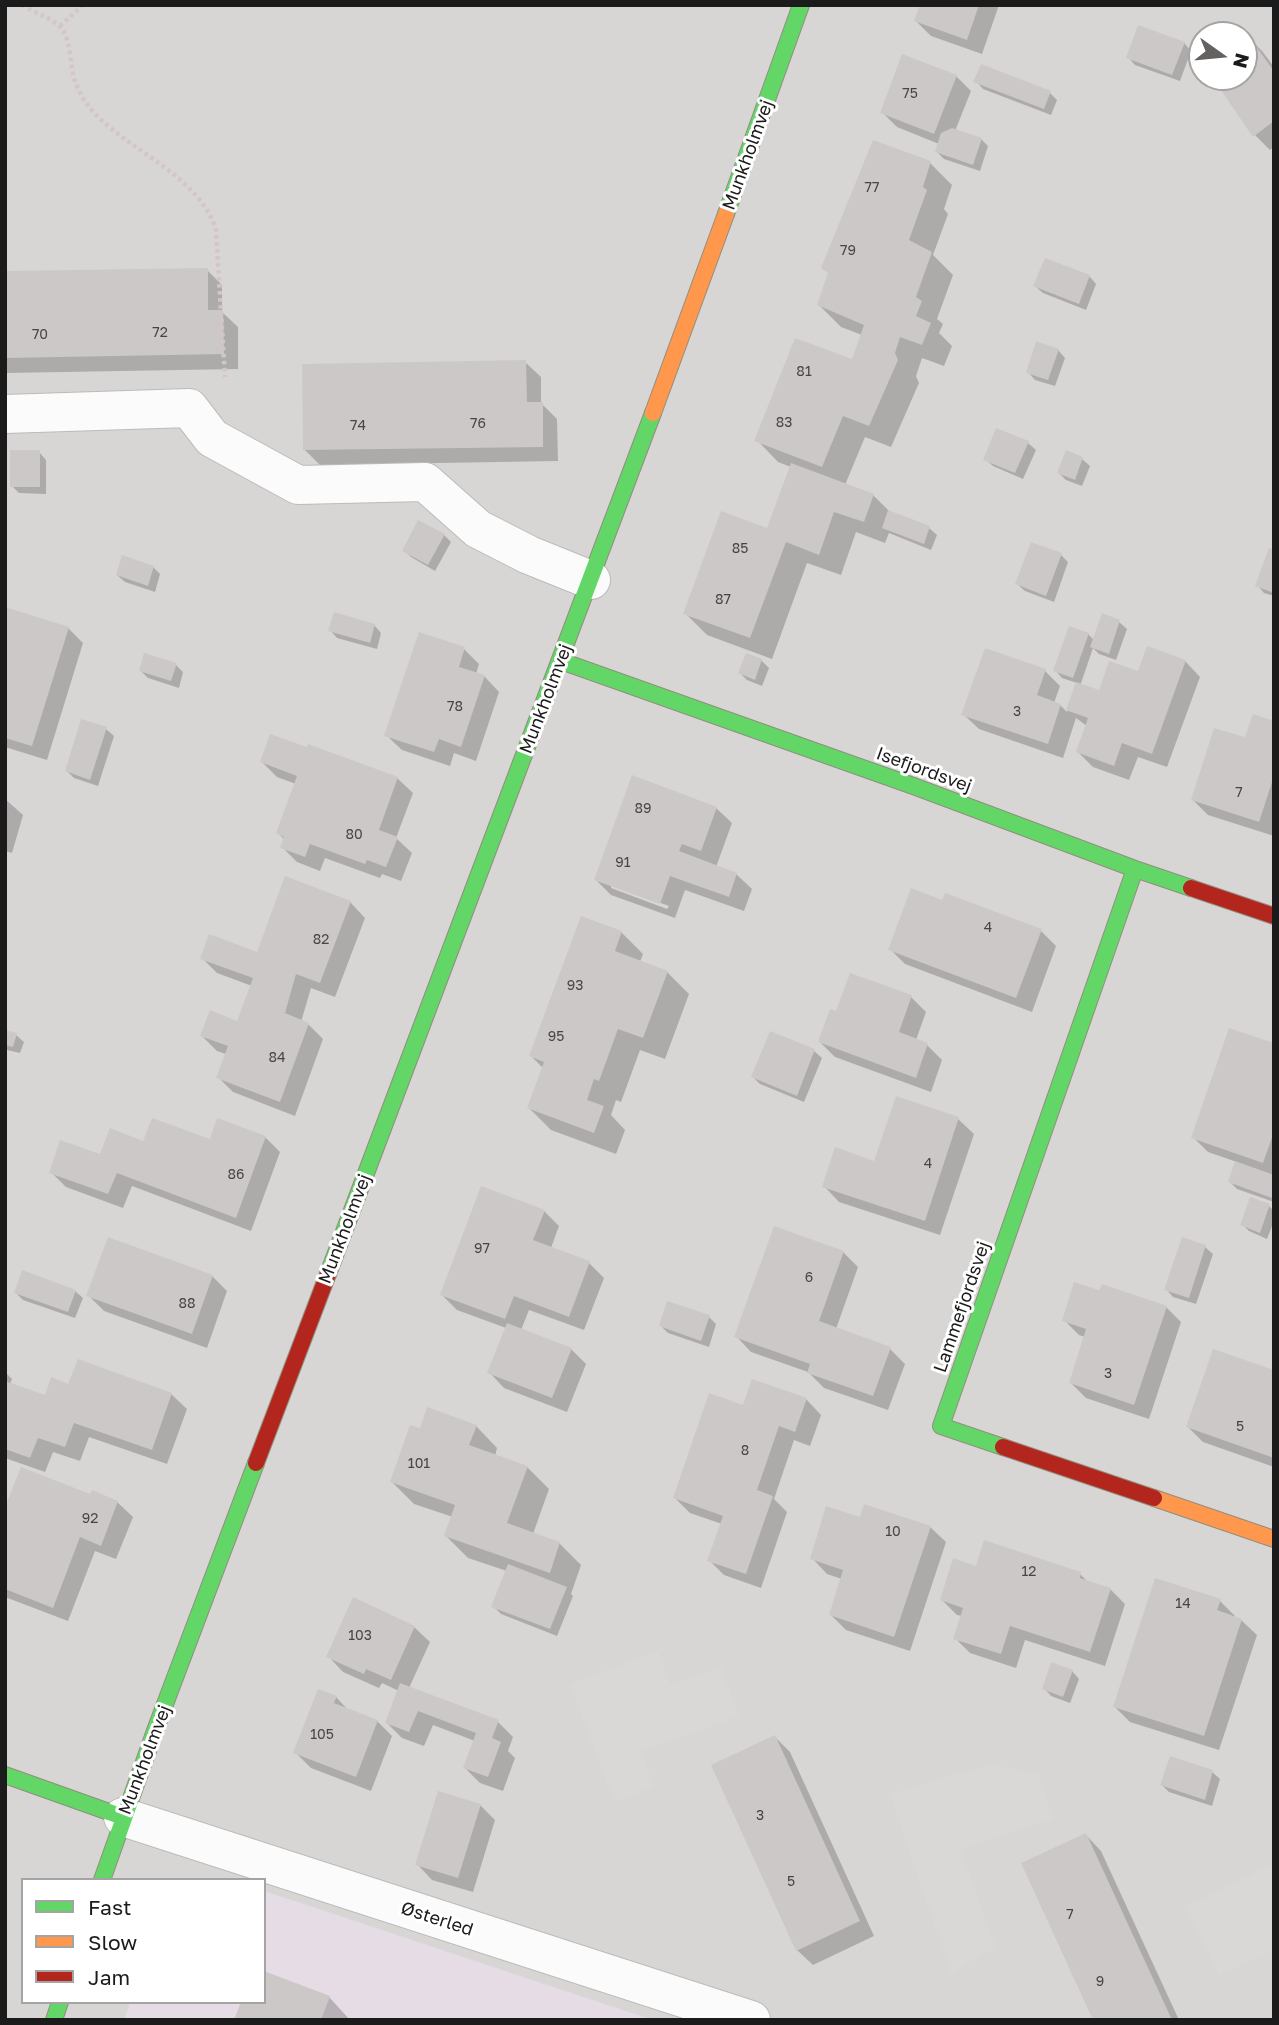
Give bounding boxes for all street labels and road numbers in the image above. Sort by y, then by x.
street label: Munkholmvej [718,97,778,213]
street label: Munkholmvej [515,641,577,757]
street label: Isefjordsvej [873,743,975,797]
street label: Munkholmvej [314,1171,376,1287]
street label: Lammefjordsvej [929,1239,995,1375]
street label: Munkholmvej [114,1702,176,1818]
street label: Østerled [398,1897,476,1941]

